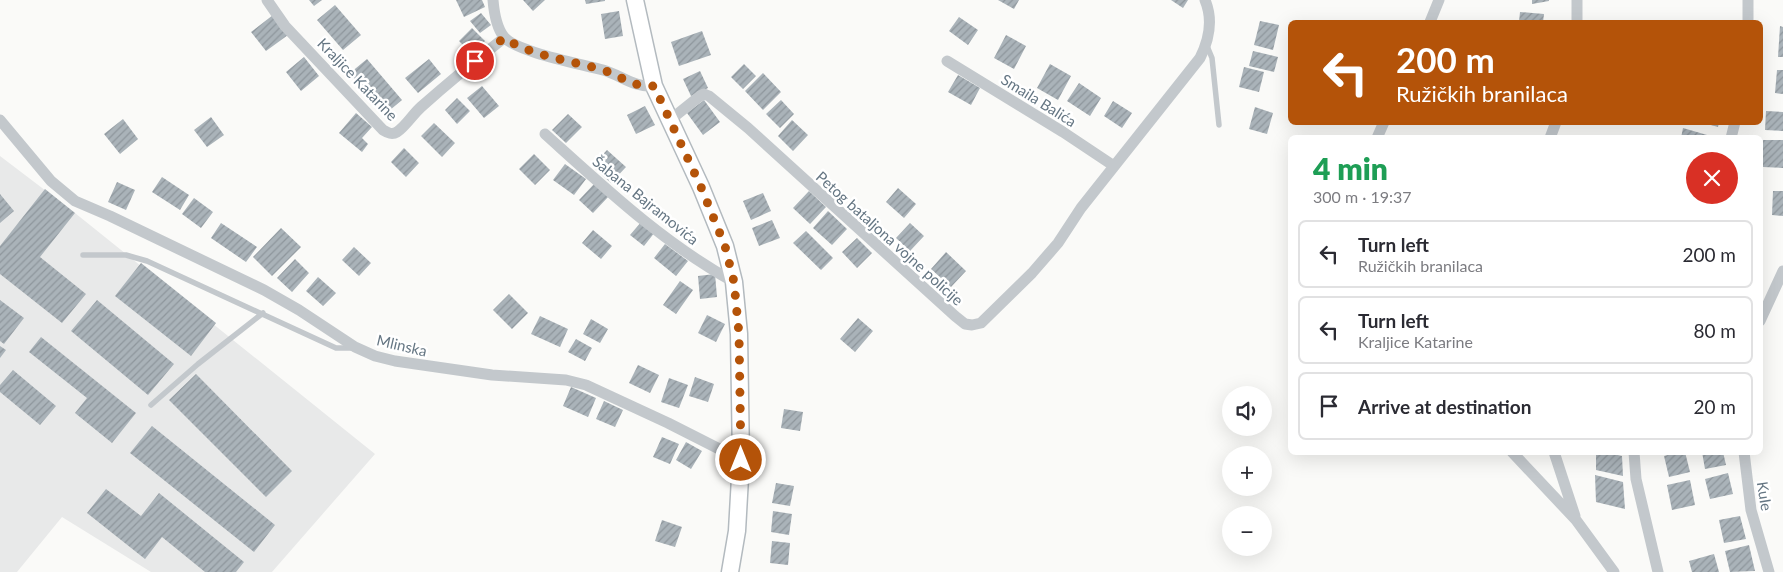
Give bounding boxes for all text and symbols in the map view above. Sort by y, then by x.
street label: Kraljice Katarine [314,34,402,124]
text: 200 m [1396,38,1495,80]
pin [454,40,496,82]
icon: left [1313,40,1378,105]
icon: arrive [461,47,489,75]
street label: Smaila Balića [998,70,1080,130]
text: Ružičkih branilaca [1396,80,1568,107]
text: 4 min [1313,150,1388,186]
street label: Šabana Bajramovića [589,152,703,248]
button: close [1686,152,1738,204]
street label: Petog bataljona vojne policije [813,167,967,309]
text: 300 m · 19:37 [1313,187,1412,206]
text: Turn left [1358,233,1429,256]
icon: left [1315,240,1343,268]
text: 200 m [1682,243,1736,266]
text: Ružičkih branilaca [1358,256,1483,275]
text: Turn left [1358,309,1429,332]
icon: left [1315,316,1343,344]
text: 80 m [1693,319,1736,342]
street label: Mlinska [375,331,429,359]
text: Kraljice Katarine [1358,332,1473,351]
map controls [1222,386,1272,556]
button: sound [1222,386,1272,436]
icon: arrive [1315,392,1343,420]
text: Arrive at destination [1358,395,1531,418]
text: 20 m [1693,395,1736,418]
position arrow [714,433,766,485]
button: + [1222,446,1272,496]
street label: Kule [1754,480,1776,512]
button: − [1222,506,1272,556]

